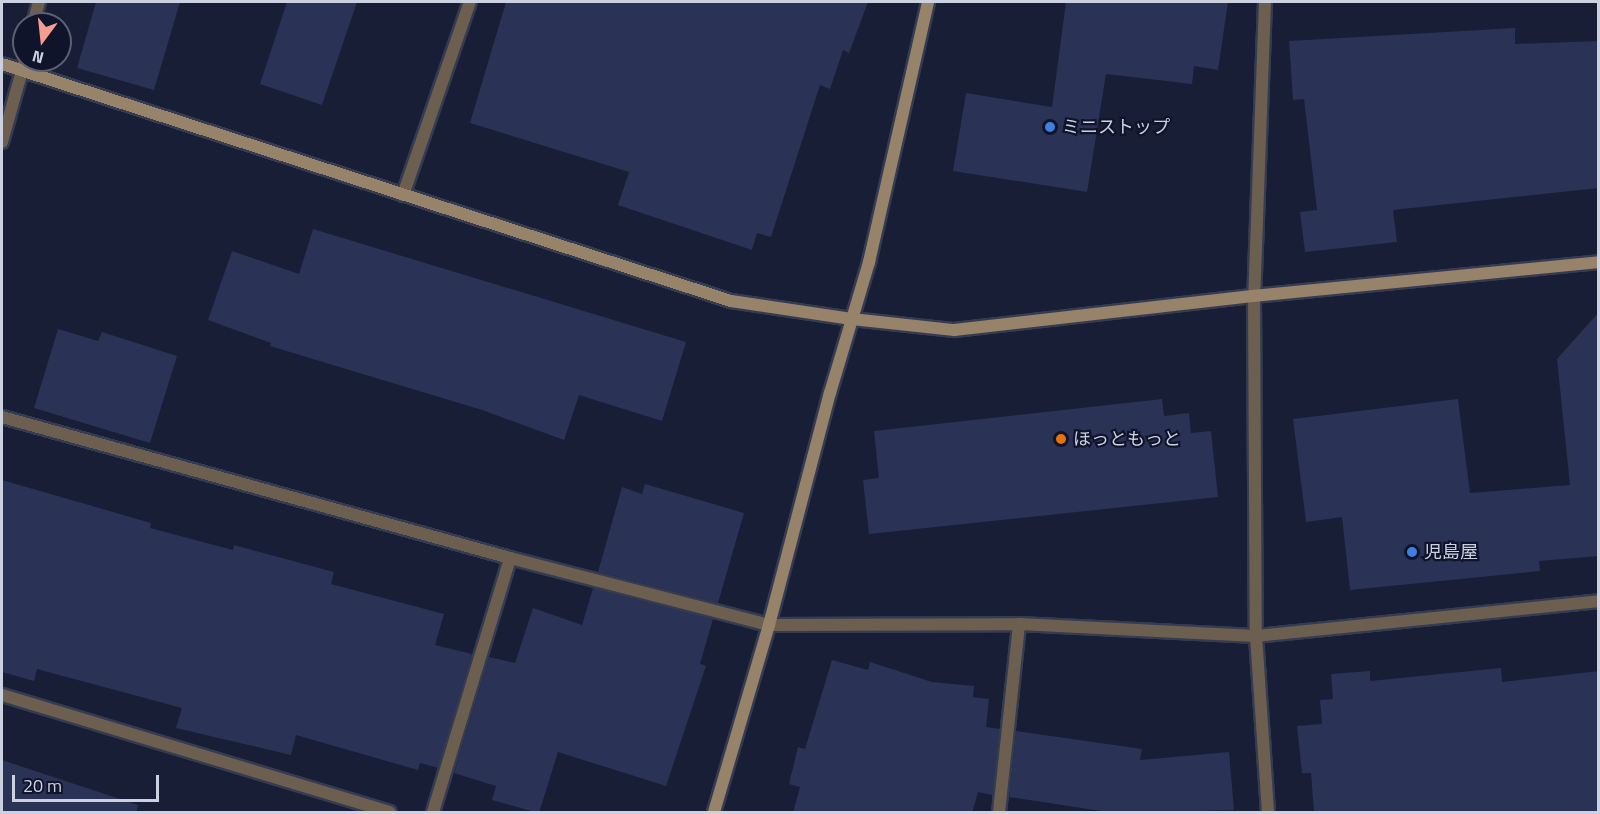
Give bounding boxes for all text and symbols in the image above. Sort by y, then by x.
north arrow [12,12,72,72]
text: N [29,44,46,70]
place label: ミニストップ [1062,116,1170,138]
marker: ミニストップ [1043,120,1057,134]
place label: ほっともっと [1073,428,1181,450]
marker: ほっともっと [1054,432,1068,446]
place label: 児島屋 [1424,541,1478,563]
marker: 児島屋 [1405,545,1419,559]
scale bar [15,763,162,801]
text: 20 m [23,772,62,799]

